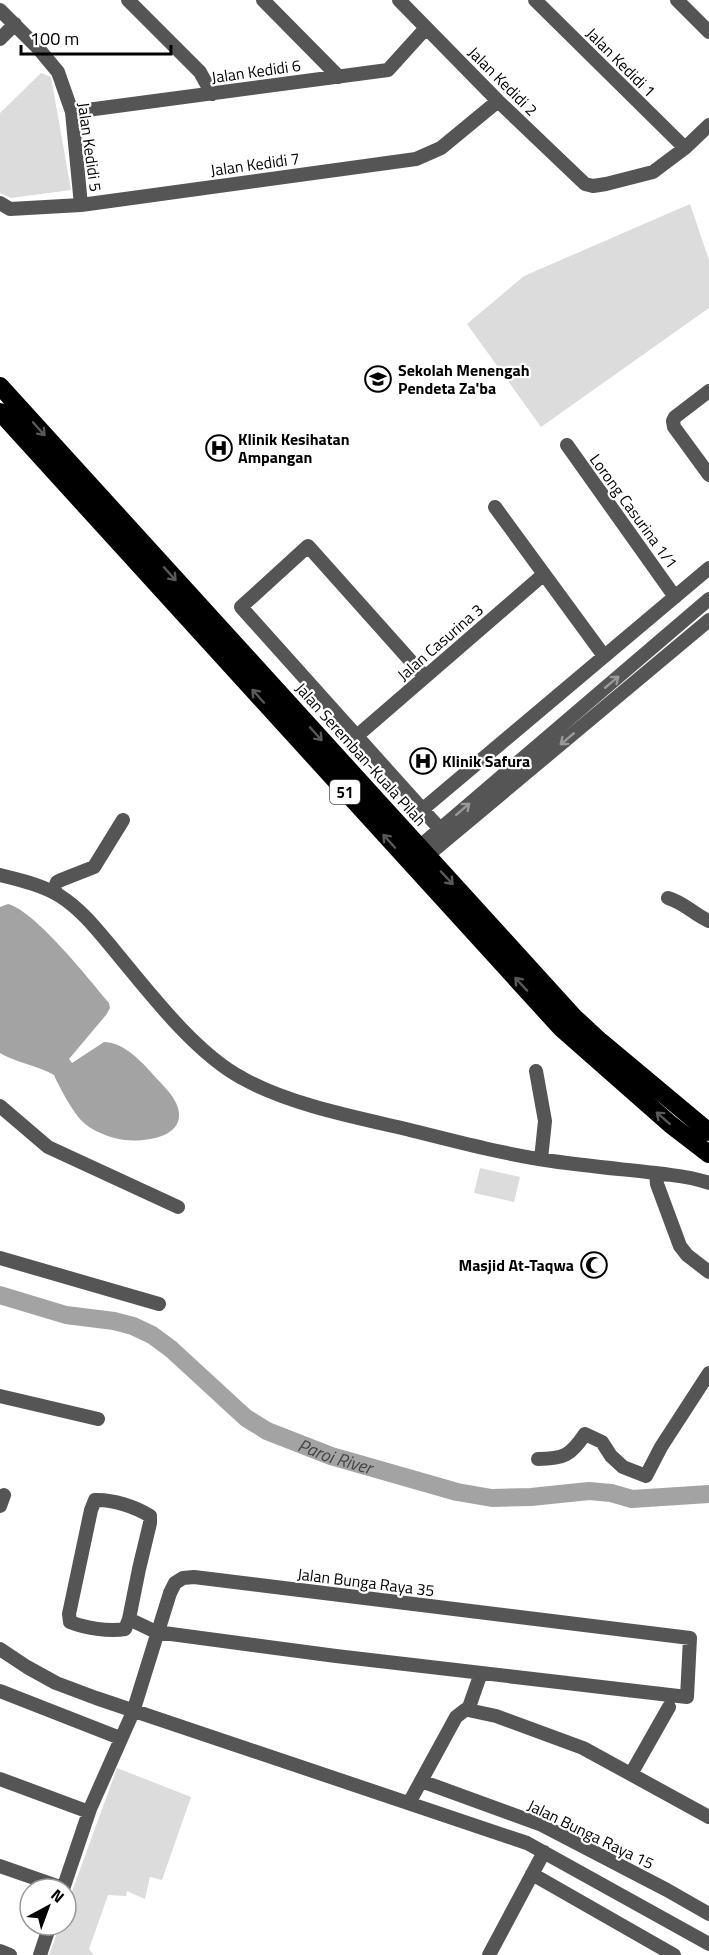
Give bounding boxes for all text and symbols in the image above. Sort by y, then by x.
scale bar [21,18,171,56]
street label: Jalan Kedidi 1 [581,22,661,102]
text: 100 m [30,25,79,52]
street label: Jalan Kedidi 2 [463,41,543,121]
street label: Jalan Kedidi 6 [210,53,302,89]
street label: Jalan Kedidi 5 [72,101,108,193]
street label: Jalan Kedidi 7 [209,146,301,182]
place label: Sekolah Menengah Pendeta Za'ba [398,358,530,400]
school or university icon: Sekolah Menengah Pendeta Za'ba [363,364,393,394]
one-way arrow [32,422,46,437]
place label: Klinik Kesihatan Ampangan [238,427,350,469]
hospital icon: Klinik Kesihatan Ampangan [204,433,234,463]
street label: Lorong Casurina 1/1 [584,449,684,573]
one-way arrow [163,566,177,581]
street label: Jalan Casurina 3 [392,598,488,686]
one-way arrow [604,676,620,689]
street label: Jalan Seremban-Kuala Pilah [290,677,432,831]
one-way arrow [251,689,265,704]
one-way arrow [309,726,323,741]
one-way arrow [559,732,575,745]
hospital icon: Klinik Safura [408,746,438,776]
place label: Klinik Safura [442,749,530,773]
road number: 51 [330,780,360,804]
one-way arrow [455,802,470,816]
one-way arrow [382,833,396,848]
one-way arrow [440,870,454,885]
one-way arrow [514,977,528,992]
one-way arrow [656,1111,671,1125]
mosque icon: Masjid At-Taqwa [579,1250,609,1280]
place label: Masjid At-Taqwa [458,1253,574,1277]
water label: Paroi River [294,1431,378,1481]
street label: Jalan Bunga Raya 35 [296,1562,436,1602]
street label: Jalan Bunga Raya 15 [524,1793,658,1875]
north arrow [18,1877,78,1937]
text: N [46,1883,70,1908]

